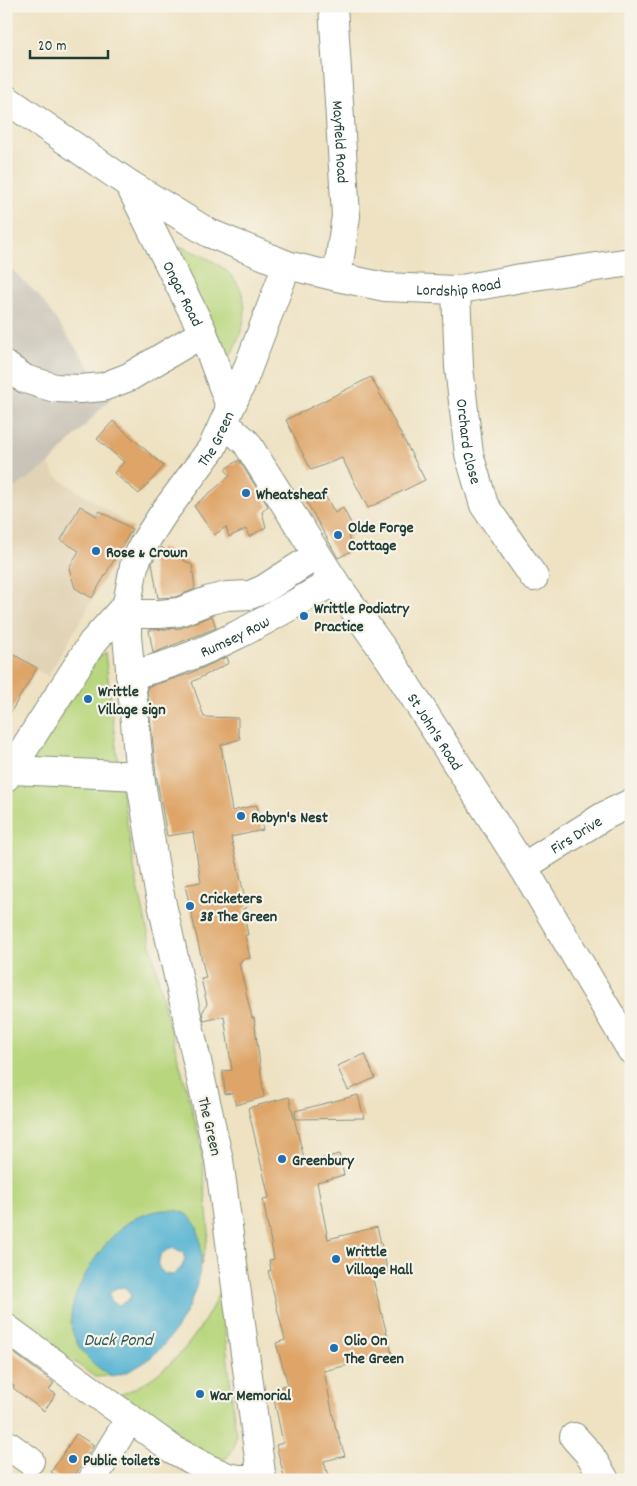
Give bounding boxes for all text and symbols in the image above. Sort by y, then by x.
scale bar [30,28,108,60]
text: 20 m [38,36,66,58]
street label: Mayfield Road [325,100,353,184]
street label: Ongar Road [155,257,207,331]
street label: Lordship Road [416,273,503,304]
street label: Orchard Close [449,398,486,487]
street label: The Green [193,408,241,473]
place label: Wheatsheaf [256,484,329,507]
marker: Wheatsheaf [240,487,252,499]
place label: Olde Forge Cottage [348,517,413,558]
marker: Olde Forge Cottage [332,529,344,541]
place label: Rose & Crown [106,542,188,565]
marker: Rose & Crown [90,545,102,557]
place label: Writtle Podiatry Practice [314,598,411,639]
marker: Writtle Podiatry Practice [298,610,310,622]
street label: Rumsey Row [197,611,275,665]
place label: Writtle Village sign [98,681,166,722]
street label: St John's Road [400,689,467,776]
marker: Writtle Village sign [82,693,94,705]
place label: Robyn's Nest [251,807,328,830]
marker: Robyn's Nest [235,810,247,822]
street label: Firs Drive [546,811,607,861]
place label: Cricketers 38 The Green [200,888,277,929]
marker: Cricketers 38 The Green [184,900,196,912]
street label: The Green [191,1095,227,1158]
place label: Greenbury [292,1150,355,1173]
marker: Greenbury [276,1153,288,1165]
place label: Writtle Village Hall [346,1241,413,1282]
marker: Writtle Village Hall [330,1253,342,1265]
water label: Duck Pond [84,1329,155,1354]
place label: Olio On The Green [344,1330,404,1371]
marker: Olio On The Green [328,1342,340,1354]
place label: War Memorial [210,1385,291,1408]
marker: War Memorial [194,1388,206,1400]
place label: Public toilets [83,1450,161,1473]
marker: Public toilets [67,1453,79,1465]

